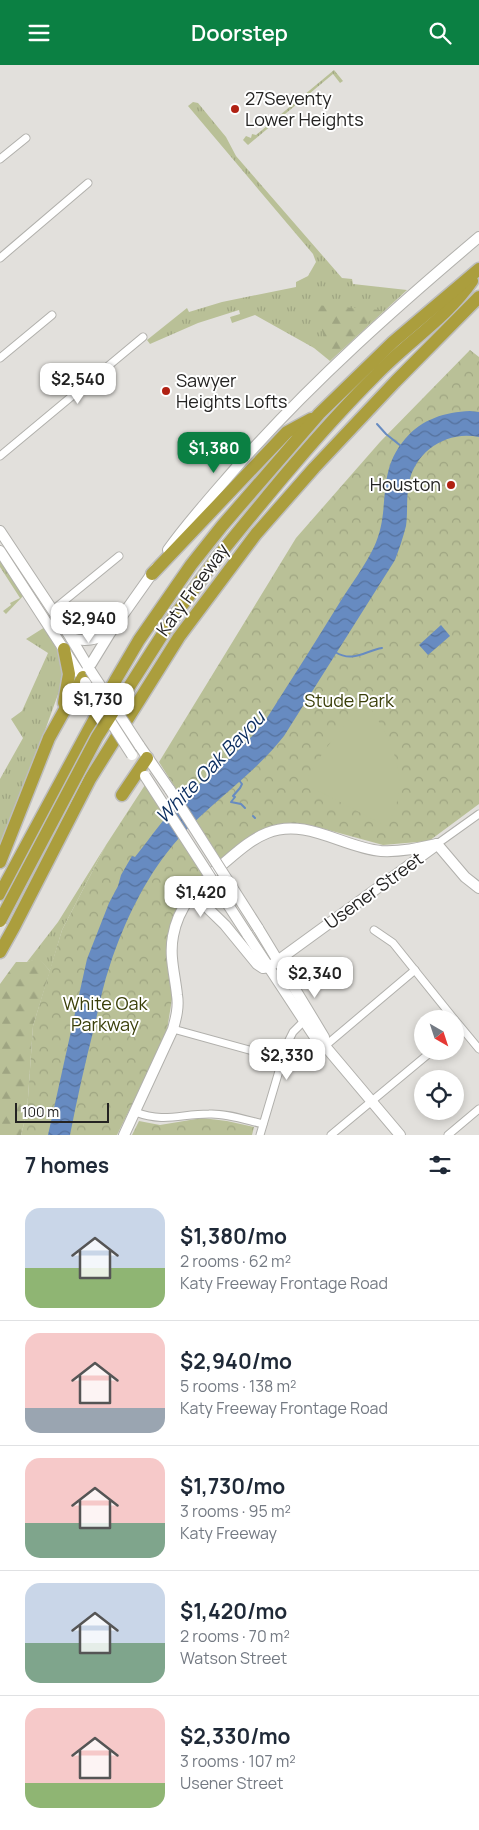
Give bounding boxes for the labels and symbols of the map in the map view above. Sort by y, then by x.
place label: 27Seventy Lower Heights [245,86,364,131]
marker: 27Seventy Lower Heights [229,103,241,115]
pin: $2,540 [37,363,119,405]
place label: Sawyer Heights Lofts [176,368,288,413]
marker: Sawyer Heights Lofts [160,385,172,397]
pin: $1,380 [173,431,255,474]
place label: Houston [370,472,441,496]
marker: Houston [445,479,457,491]
street label: Katy Freeway [150,538,234,641]
pin: $2,940 [48,601,130,644]
pin: $1,730 [57,683,139,725]
park label: Stude Park [304,688,395,712]
water label: White Oak Bayou [150,704,272,829]
street label: Usener Street [319,846,428,934]
pin: $1,420 [160,875,242,918]
pin: $2,340 [274,957,356,999]
park label: White Oak Parkway [63,991,148,1036]
north arrow [414,1010,464,1060]
pin: $2,330 [246,1039,328,1081]
scale bar [15,1100,109,1123]

